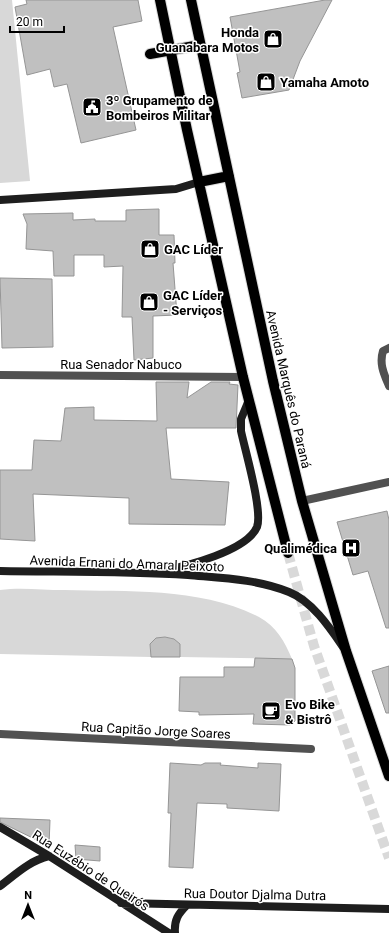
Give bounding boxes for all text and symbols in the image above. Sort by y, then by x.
scale bar [10,8,64,34]
text: 20 m [16,15,43,29]
place label: Honda Guanabara Motos [156,25,259,55]
shop icon: Honda Guanabara Motos [262,28,284,50]
shop icon: Yamaha Amoto [255,71,277,93]
place label: Yamaha Amoto [280,75,369,90]
place label: 3º Grupamento de Bombeiros Militar [106,93,213,123]
public building icon: 3º Grupamento de Bombeiros Militar [81,96,103,118]
shop icon: GAC Líder [139,238,161,260]
place label: GAC Líder [164,242,223,257]
place label: GAC Líder - Serviços [163,288,222,318]
shop icon: GAC Líder - Serviços [138,291,160,313]
street label: Avenida Marquês do Paraná [263,309,314,470]
street label: Rua Senador Nabuco [60,357,182,372]
hospital icon: Qualimédica [340,537,362,559]
place label: Qualimédica [264,541,337,556]
street label: Avenida Ernani do Amaral Peixoto [29,553,225,574]
place label: Evo Bike & Bistrô [285,697,335,727]
cafe icon: Evo Bike & Bistrô [260,700,282,722]
street label: Rua Capitão Jorge Soares [81,719,231,742]
street label: Rua Euzébio de Queirós [29,827,152,914]
north arrow [8,885,48,925]
street label: Rua Doutor Djalma Dutra [184,886,326,903]
text: N [24,889,32,902]

